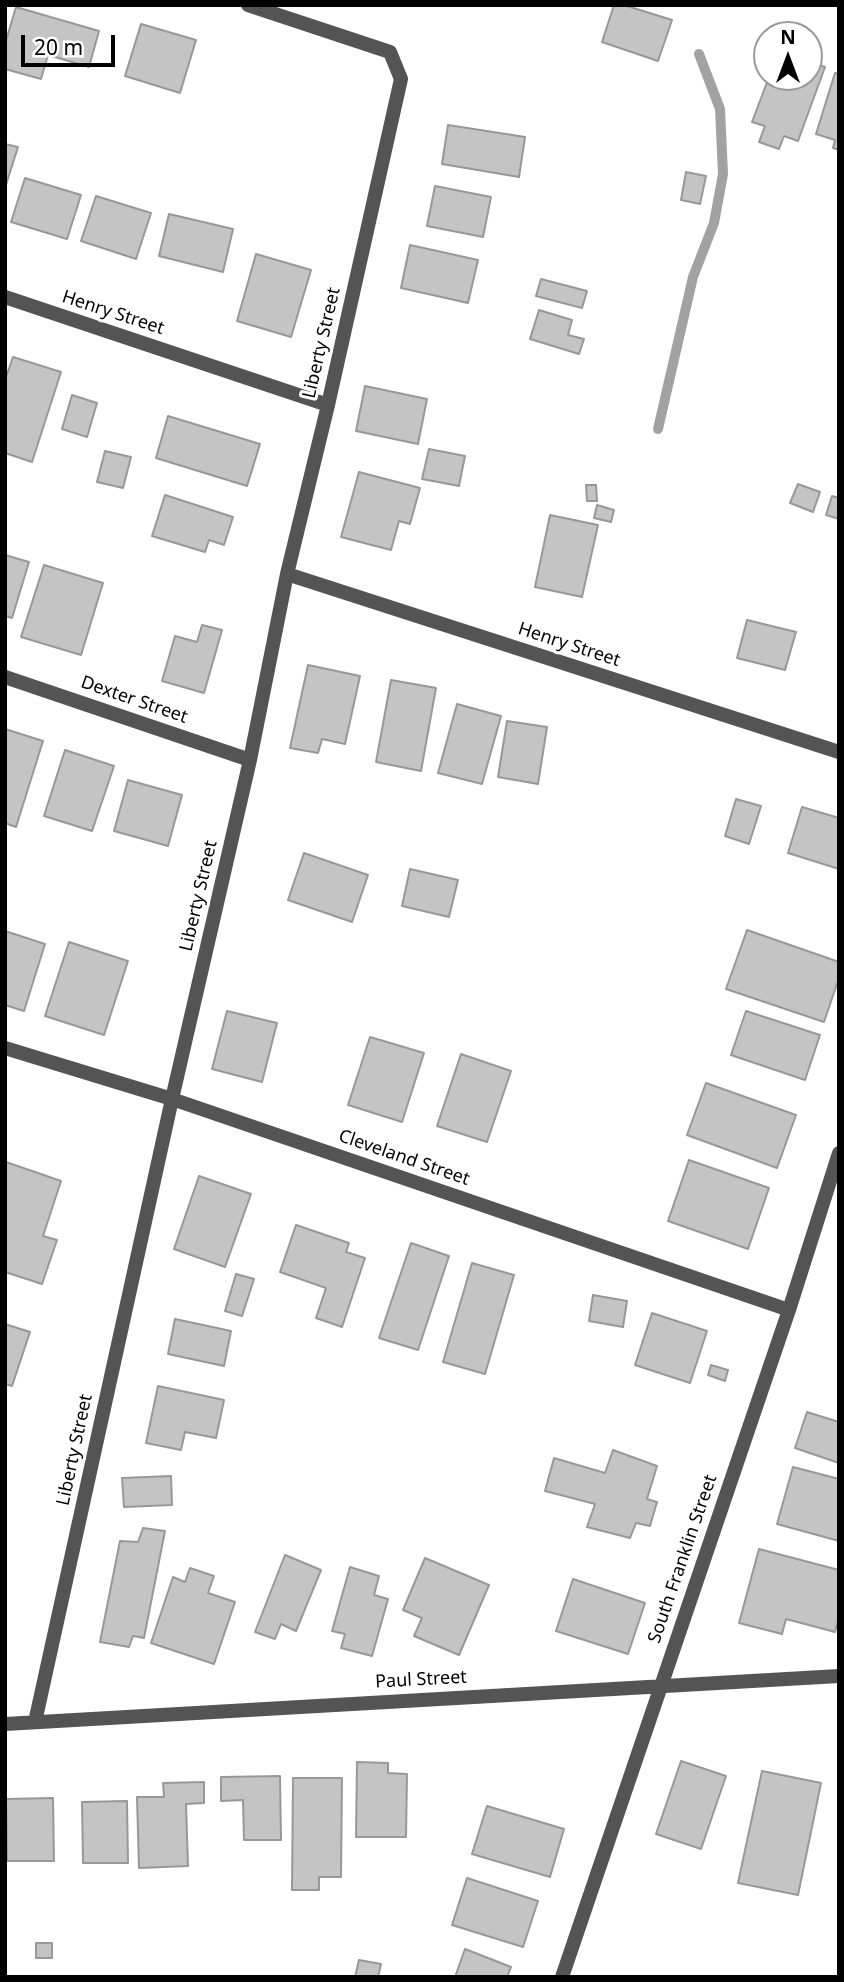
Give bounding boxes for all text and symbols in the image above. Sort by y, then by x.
scale bar [24,21,119,65]
north arrow [753,21,823,91]
text: N [780,24,796,50]
text: 20 m [34,33,83,61]
street label: Liberty Street [299,285,345,401]
street label: Henry Street [59,286,167,340]
street label: Henry Street [515,618,623,672]
street label: Dexter Street [78,672,190,728]
street label: Liberty Street [176,838,222,954]
street label: Cleveland Street [336,1125,472,1191]
street label: Liberty Street [53,1392,97,1508]
street label: South Franklin Street [644,1472,722,1646]
street label: Paul Street [375,1667,467,1693]

